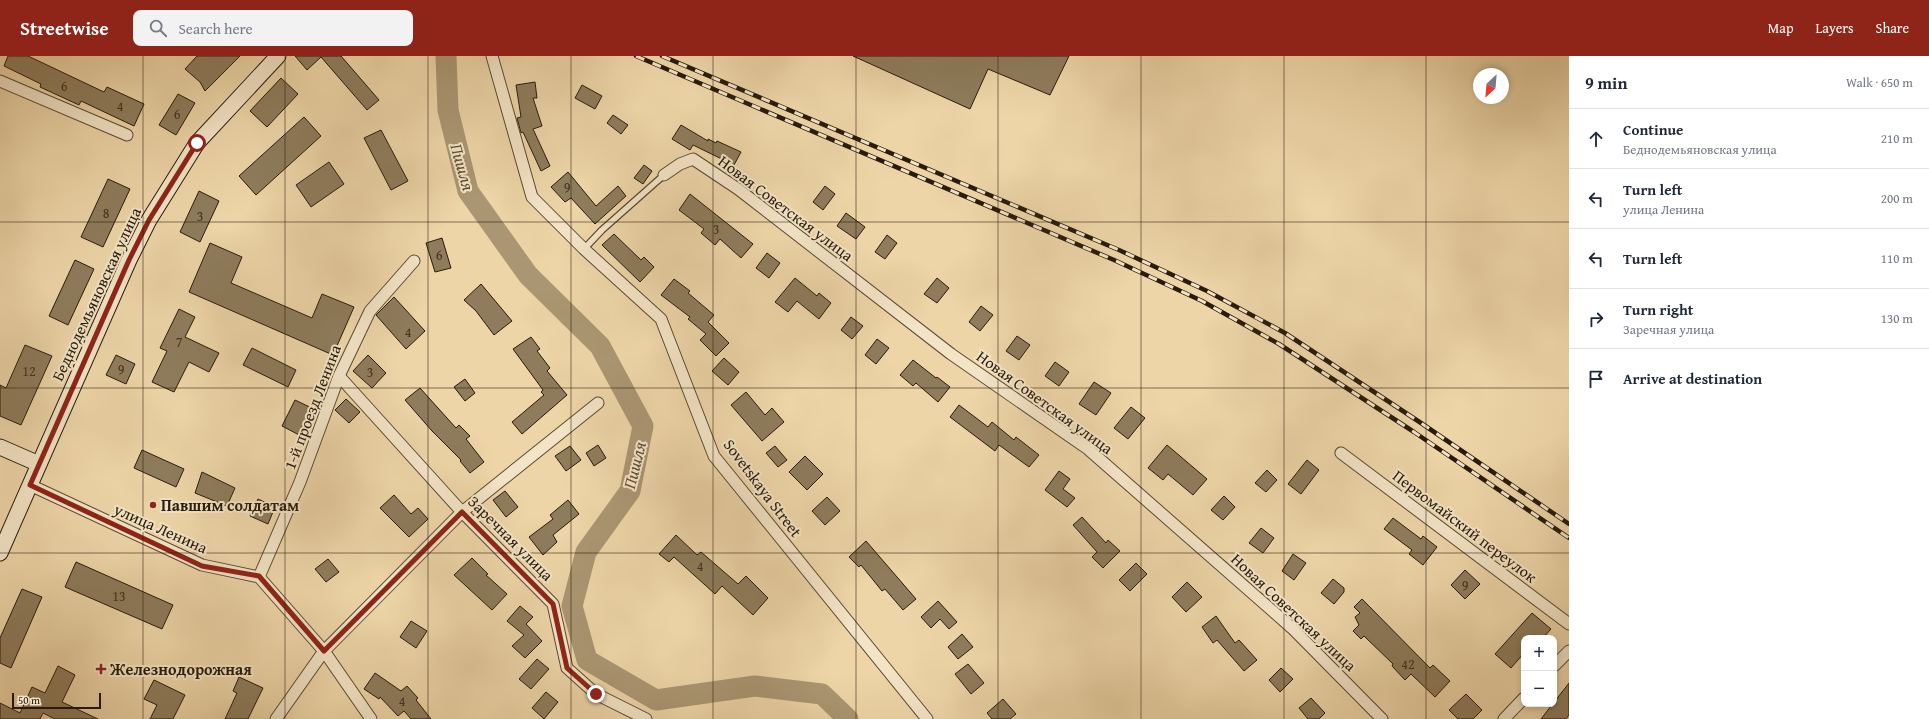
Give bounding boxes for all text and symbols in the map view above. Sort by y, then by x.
search box [133,10,413,46]
text: Streetwise [20,14,109,42]
icon: search [147,17,169,39]
text: Search here [179,18,253,39]
text: Map [1768,18,1794,38]
text: Layers [1816,18,1854,38]
text: Share [1876,18,1909,38]
north arrow [1473,68,1509,104]
text: 9 min [1585,70,1627,95]
text: Walk · 650 m [1846,73,1913,92]
house number: 6 [61,76,68,96]
house number: 4 [117,96,124,116]
house number: 6 [174,104,181,124]
text: Continue [1623,119,1684,140]
icon: ahead [1585,128,1607,150]
text: 210 m [1881,129,1913,148]
route start [188,134,206,152]
text: Беднодемьяновская улица [1623,140,1777,159]
water label: Пишля [444,141,482,194]
street label: Новая Советская улица [713,149,859,267]
house number: 9 [564,177,571,197]
text: Turn left [1623,179,1682,200]
icon: left [1585,188,1607,210]
text: 200 m [1881,189,1913,208]
text: улица Ленина [1623,200,1704,219]
street label: Беднодемьяновская улица [45,203,147,385]
house number: 8 [103,203,110,223]
house number: 3 [197,206,203,226]
house number: 3 [713,219,719,239]
house number: 6 [436,245,443,265]
icon: left [1585,248,1607,270]
text: Turn left [1623,248,1682,269]
text: 110 m [1881,249,1913,268]
text: Turn right [1623,299,1694,320]
icon: right [1585,308,1607,330]
text: 130 m [1881,309,1913,328]
text: Заречная улица [1623,320,1714,339]
house number: 4 [405,322,412,342]
house number: 7 [176,332,183,352]
street label: 1-й проезд Ленина [277,341,347,473]
street label: Новая Советская улица [972,344,1119,460]
house number: 9 [118,359,125,379]
house number: 12 [22,361,36,381]
house number: 3 [367,362,373,382]
icon: arrive [1585,368,1607,390]
text: Arrive at destination [1623,368,1762,389]
street label: Sovetskaya Street [718,434,808,543]
water label: Пишля [616,438,652,491]
street label: Первомайский переулок [1388,464,1543,589]
street label: Заречная улица [463,490,559,586]
place label: Павшим солдатам [161,493,299,517]
street label: улица Ленина [109,496,212,559]
marker: Павшим солдатам [148,500,158,510]
street label: Новая Советская улица [1226,547,1362,677]
house number: 4 [697,556,704,576]
house number: 9 [1462,575,1469,595]
house number: 13 [112,586,126,606]
map controls [1521,635,1557,707]
button: + [1521,635,1557,671]
house number: 42 [1401,654,1415,674]
place label: Железнодорожная [109,657,252,681]
marker: Железнодорожная [95,663,107,675]
button: − [1521,671,1557,707]
route end [587,685,605,703]
scale bar [12,691,101,710]
house number: 4 [399,691,406,711]
text: 50 m [18,692,40,708]

